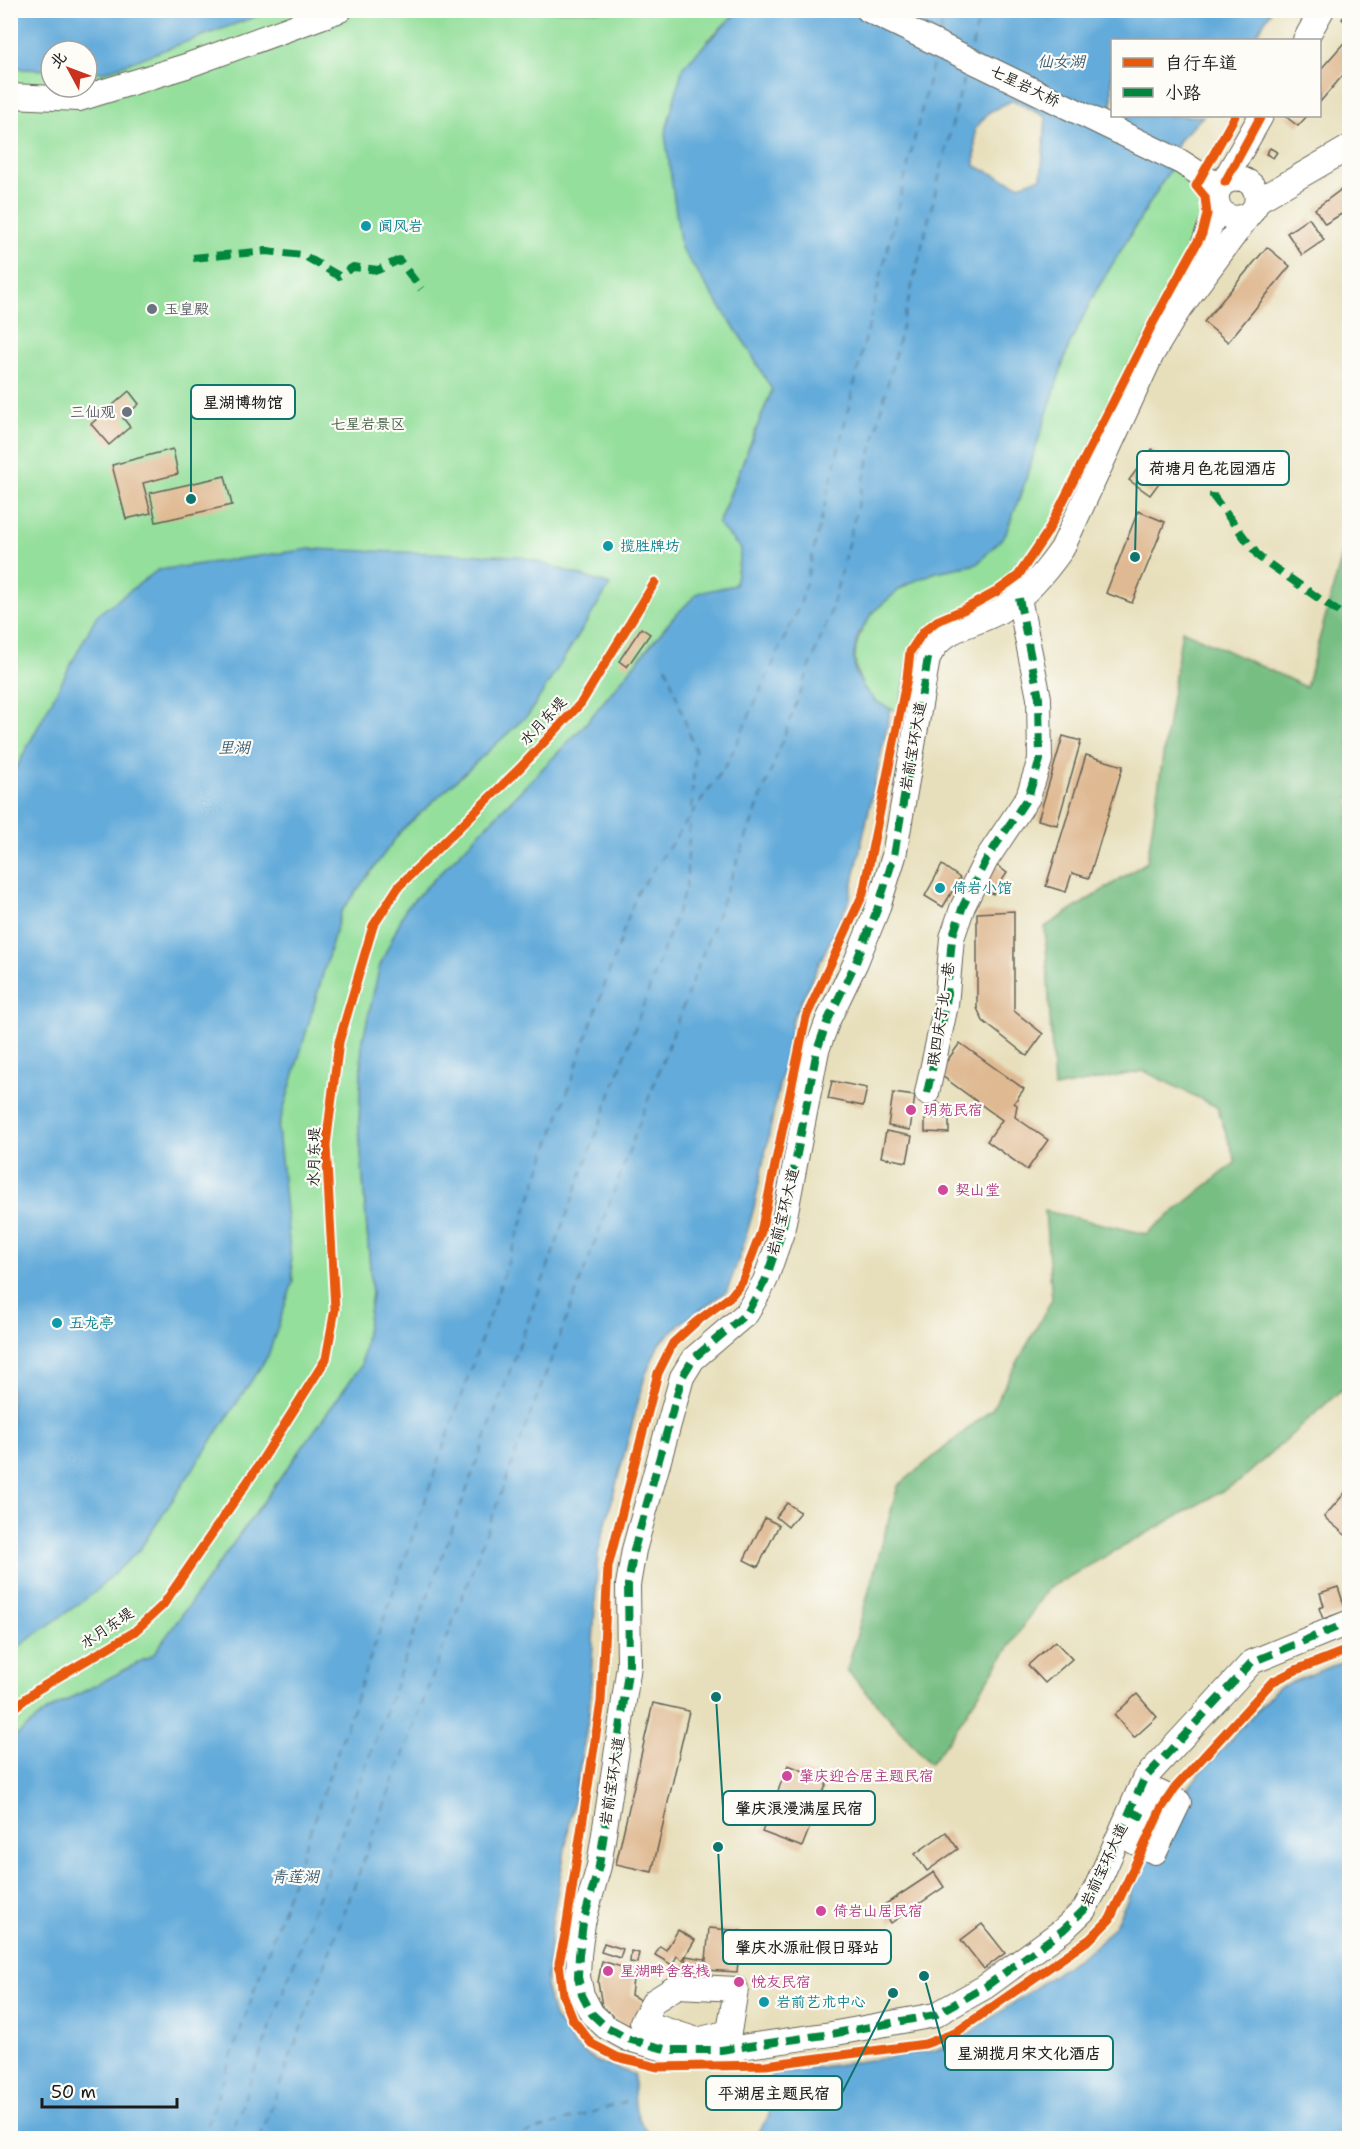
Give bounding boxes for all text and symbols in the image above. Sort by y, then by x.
north arrow [39,39,99,99]
legend [1111,39,1321,117]
text: 北 [45,47,71,72]
water label: 仙女湖 [1037,51,1087,72]
text: 自行车道 [1165,51,1237,75]
street label: 七星岩大桥 [987,61,1063,111]
text: 小路 [1165,81,1201,105]
place label: 阆风岩 [378,216,423,236]
marker: 阆风岩 [359,219,373,233]
place label: 玉皇殿 [164,299,209,319]
marker: 玉皇殿 [145,302,159,316]
callout: 星湖博物馆 [191,385,295,419]
text: 星湖博物馆 [203,392,283,413]
place label: 三仙观 [70,402,115,422]
marker: 三仙观 [120,405,134,419]
park label: 七星岩景区 [330,414,406,434]
callout: 荷塘月色花园酒店 [1137,451,1289,485]
text: 荷塘月色花园酒店 [1149,458,1277,479]
place label: 揽胜牌坊 [620,536,680,556]
marker: 揽胜牌坊 [601,539,615,553]
street label: 水月东堤 [515,692,571,750]
street label: 岩前宝环大道 [895,700,931,792]
water label: 里湖 [218,737,252,758]
place label: 倚岩小馆 [952,878,1012,898]
marker: 倚岩小馆 [933,881,947,895]
street label: 联四庆宁北一巷 [923,961,959,1067]
place label: 玥苑民宿 [923,1100,983,1120]
marker: 玥苑民宿 [904,1103,918,1117]
street label: 水月东堤 [303,1127,325,1187]
street label: 岩前宝环大道 [762,1166,804,1258]
place label: 契山堂 [955,1180,1000,1200]
marker: 契山堂 [936,1183,950,1197]
place label: 五龙亭 [69,1313,114,1333]
marker: 五龙亭 [50,1316,64,1330]
street label: 水月东堤 [77,1603,137,1653]
street label: 岩前宝环大道 [595,1735,629,1827]
place label: 肇庆迎合居主题民宿 [799,1766,934,1786]
marker: 肇庆迎合居主题民宿 [780,1769,794,1783]
callout: 肇庆浪漫满屋民宿 [723,1791,875,1825]
text: 肇庆浪漫满屋民宿 [735,1798,863,1819]
street label: 岩前宝环大道 [1076,1820,1132,1910]
water label: 青莲湖 [271,1866,321,1887]
place label: 倚岩山居民宿 [833,1901,923,1921]
marker: 倚岩山居民宿 [814,1904,828,1918]
callout: 肇庆水源社假日驿站 [723,1930,891,1964]
text: 肇庆水源社假日驿站 [735,1937,879,1958]
place label: 星湖畔舍客栈 [620,1961,710,1981]
marker: 星湖畔舍客栈 [601,1964,615,1978]
place label: 悦友民宿 [751,1972,811,1992]
marker: 悦友民宿 [732,1975,746,1989]
place label: 岩前艺术中心 [776,1992,866,2012]
marker: 岩前艺术中心 [757,1995,771,2009]
callout: 星湖揽月宋文化酒店 [945,2036,1113,2070]
text: 星湖揽月宋文化酒店 [957,2043,1101,2064]
scale bar [42,2071,177,2109]
callout: 平湖居主题民宿 [706,2076,842,2110]
text: 50 m [51,2080,96,2104]
text: 平湖居主题民宿 [718,2083,830,2104]

